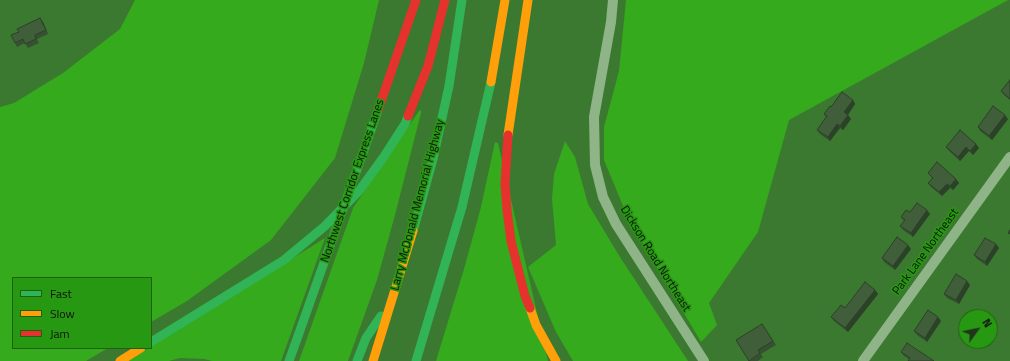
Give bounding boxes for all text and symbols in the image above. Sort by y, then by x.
street label: Northwest Corridor Express Lanes [318,97,388,265]
street label: Larry McDonald Memorial Highway [388,118,448,292]
street label: Dickson Road Northeast [617,203,693,315]
street label: Park Lane Northeast [890,206,962,298]
legend [12,277,152,349]
text: Fast [50,284,72,303]
text: Slow [50,304,75,323]
north arrow [958,309,998,349]
text: N [978,315,996,331]
text: Jam [50,324,70,343]

